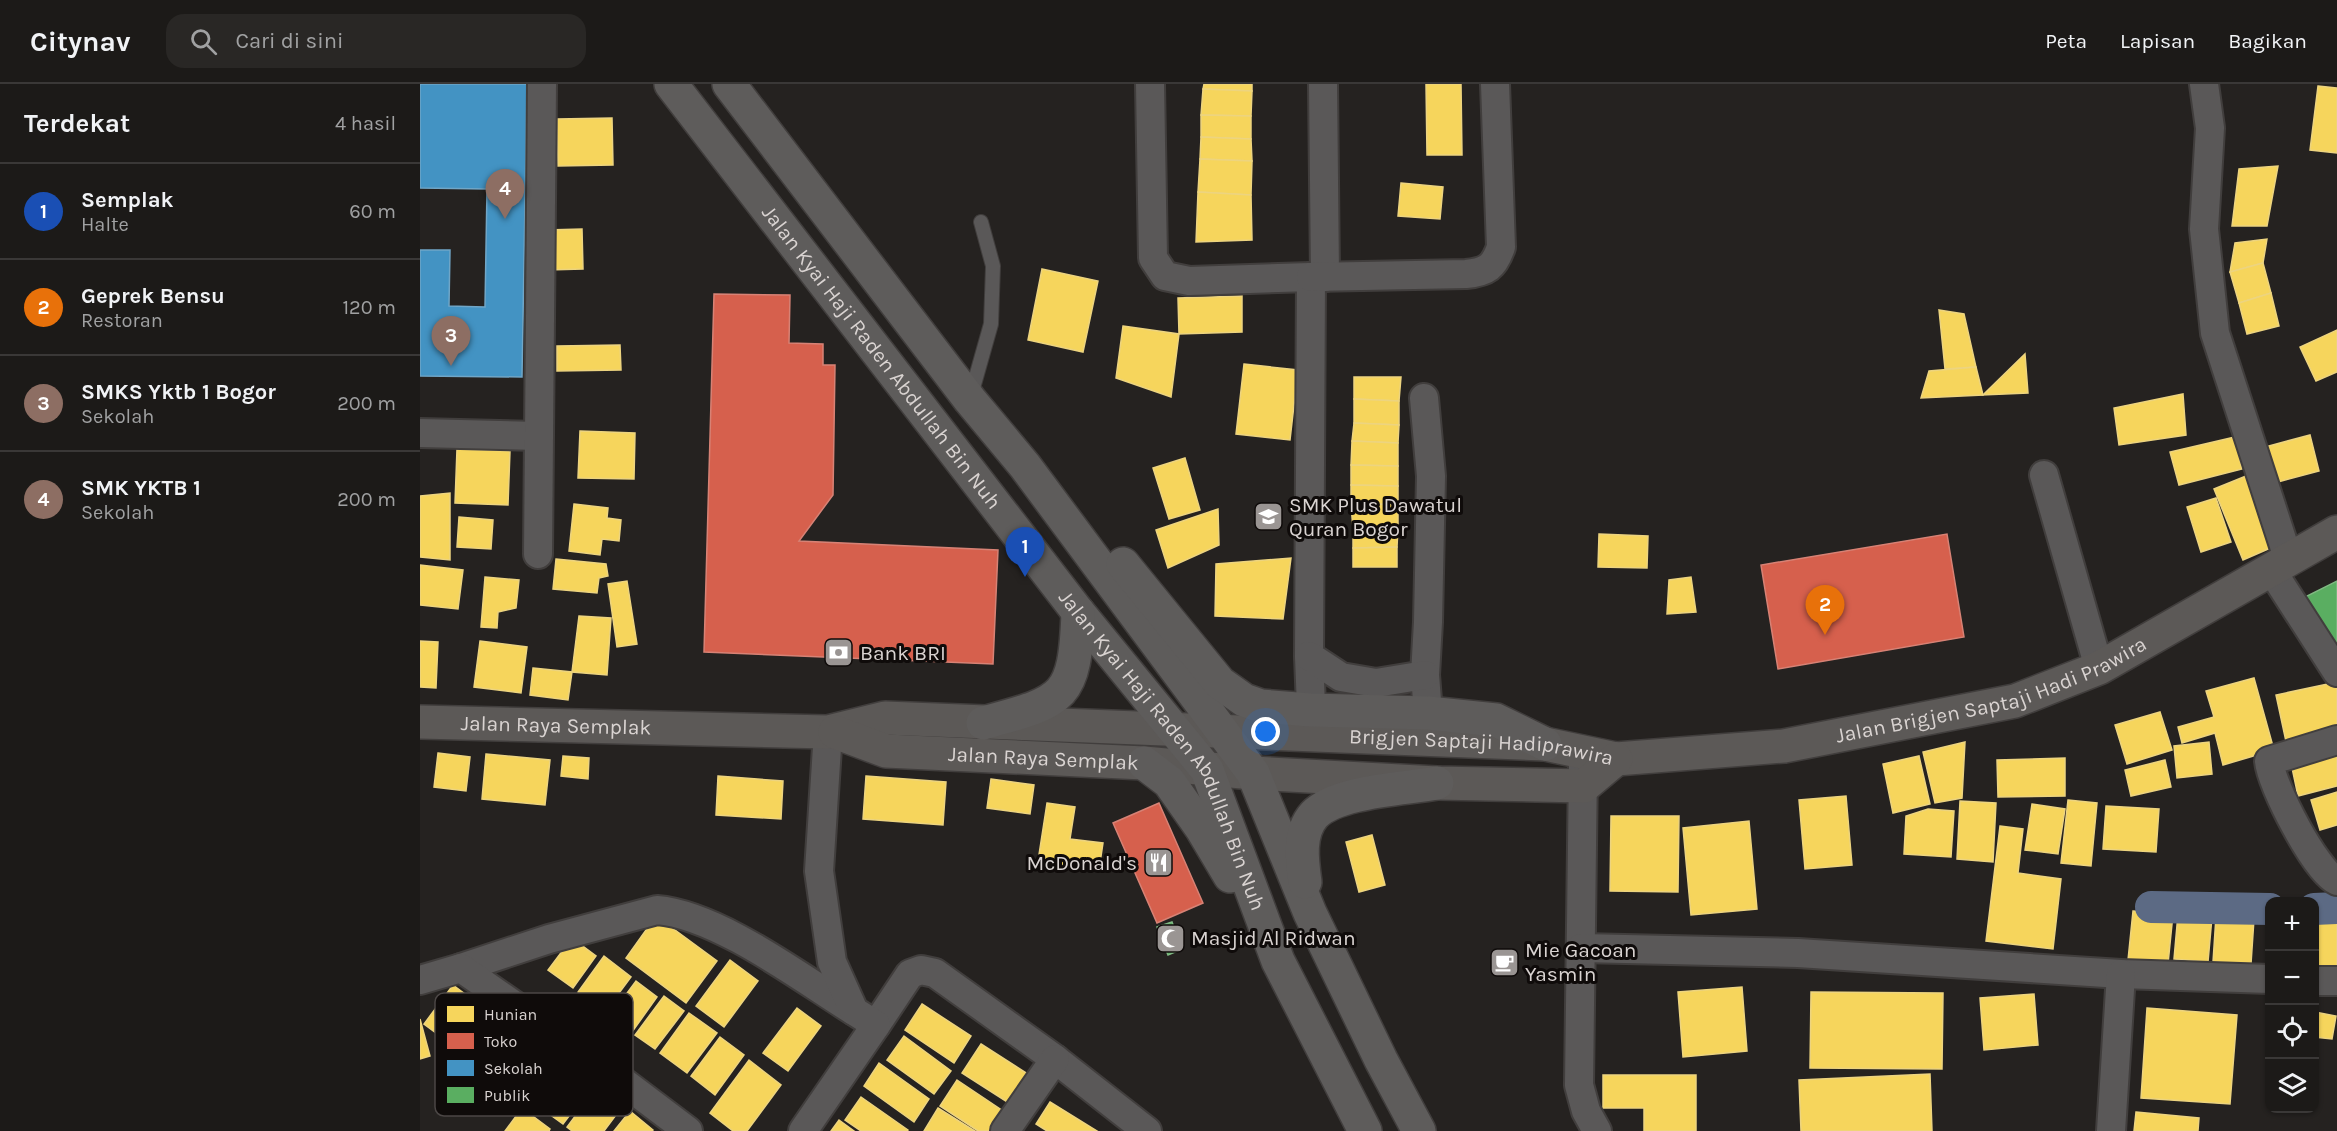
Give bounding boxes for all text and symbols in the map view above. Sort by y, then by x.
search box [166,14,586,68]
text: Citynav [30,25,130,58]
icon: search [187,25,220,58]
text: Cari di sini [235,28,344,54]
text: Peta [2045,29,2087,53]
text: Lapisan [2120,29,2195,53]
text: Bagikan [2228,29,2307,53]
text: Terdekat [24,108,130,139]
text: 4 hasil [335,112,396,135]
pin: 4 [486,170,524,219]
text: Semplak [81,187,174,213]
text: 1 [40,200,47,223]
text: 60 m [349,200,396,223]
street label: Jalan Kyai Haji Raden Abdullah Bin Nuh [757,201,1006,514]
text: Halte [81,213,129,236]
text: Geprek Bensu [81,283,225,309]
text: 2 [37,296,50,319]
text: 120 m [342,296,396,319]
text: Restoran [81,309,163,332]
pin: 3 [432,316,471,366]
text: SMKS Yktb 1 Bogor [81,379,276,405]
text: 3 [37,392,50,415]
text: 200 m [337,392,396,415]
text: Sekolah [81,405,154,428]
text: SMK YKTB 1 [81,475,201,501]
text: 4 [38,488,49,511]
text: 200 m [337,488,396,511]
place label: SMK Plus Dawatul Quran Bogor [1289,493,1462,541]
text: Sekolah [81,501,154,524]
school or university icon: SMK Plus Dawatul Quran Bogor [1252,501,1284,533]
pin: 1 [1006,528,1044,577]
street label: Jalan Kyai Haji Raden Abdullah Bin Nuh [1054,586,1270,914]
pin: 2 [1806,586,1844,635]
street label: Jalan Brigjen Saptaji Hadi Prawira [1834,631,2151,748]
bank icon: Bank BRI [823,637,855,669]
place label: Bank BRI [860,641,946,665]
street label: Jalan Raya Semplak [460,711,652,740]
your location [1251,717,1280,746]
street label: Brigjen Saptaji Hadiprawira [1349,724,1615,770]
street label: Jalan Raya Semplak [948,742,1139,775]
restaurant icon: McDonald's [1142,847,1174,879]
place label: McDonald's [1027,851,1137,875]
map controls [2265,897,2319,1113]
button: + [2265,897,2319,951]
mosque icon: Masjid Al Ridwan [1154,922,1186,954]
place label: Masjid Al Ridwan [1191,926,1356,950]
place label: Mie Gacoan Yasmin [1525,938,1636,986]
cafe icon: Mie Gacoan Yasmin [1488,946,1520,978]
button: − [2265,951,2319,1005]
legend [435,993,633,1116]
text: Hunian [484,1005,537,1024]
button: locate [2265,1005,2319,1059]
text: Toko [484,1032,517,1051]
text: Sekolah [484,1059,543,1078]
button: layers [2265,1059,2319,1113]
text: Publik [484,1086,530,1105]

